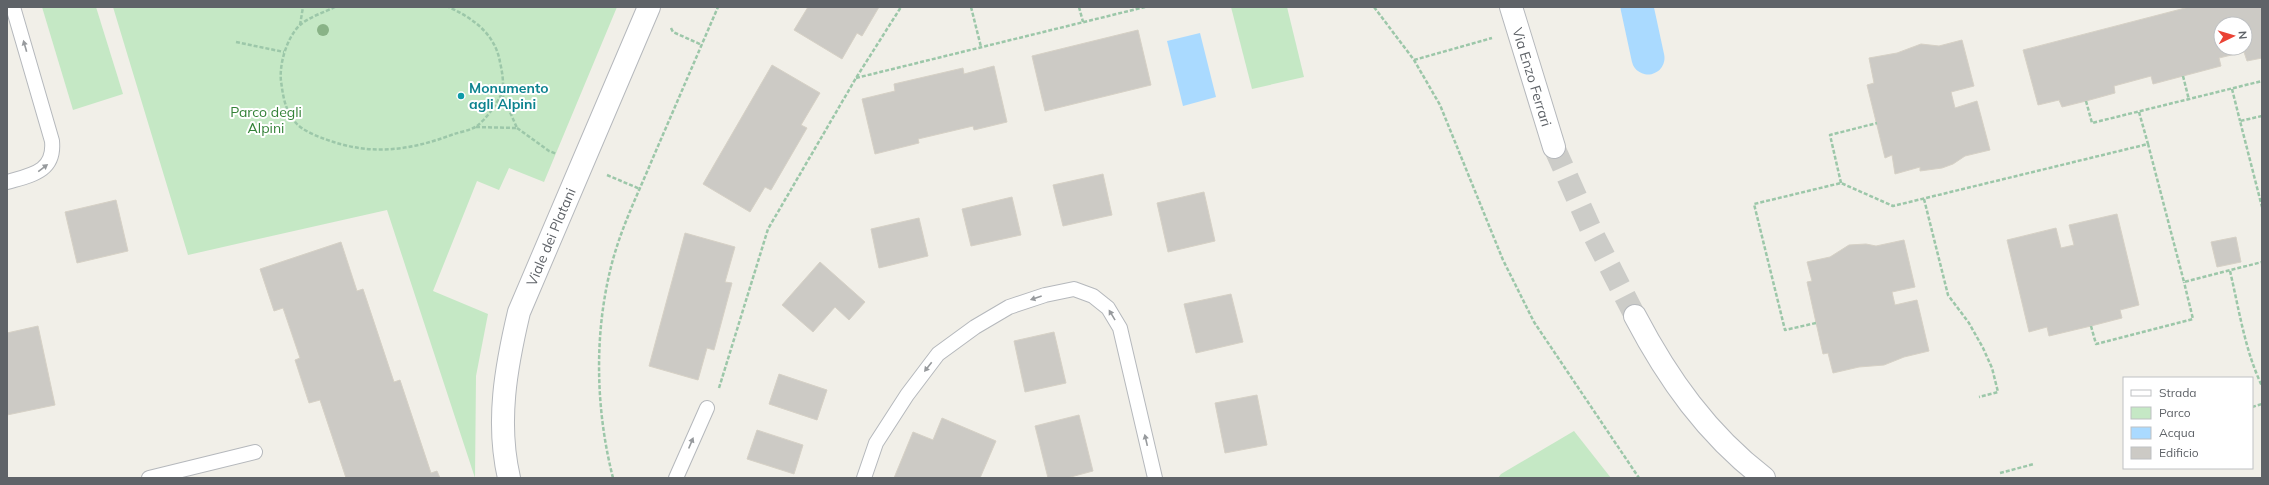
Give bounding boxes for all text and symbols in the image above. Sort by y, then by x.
north arrow [2213,16,2253,56]
street label: Via Enzo Ferrari [1508,25,1556,129]
text: N [2236,30,2250,40]
one-way arrow [22,40,28,52]
place label: Monumento agli Alpini [469,79,548,113]
marker: Monumento agli Alpini [456,91,466,101]
park label: Parco degli Alpini [230,103,302,137]
one-way arrow [37,164,48,172]
street label: Viale dei Platani [522,185,580,289]
one-way arrow [1030,295,1042,301]
one-way arrow [1109,309,1116,321]
one-way arrow [924,362,932,372]
legend [2123,377,2253,469]
text: Strada [2159,385,2197,400]
text: Parco [2159,405,2191,420]
text: Acqua [2159,425,2195,440]
one-way arrow [1143,434,1149,446]
one-way arrow [688,437,695,449]
text: Edificio [2159,445,2199,460]

